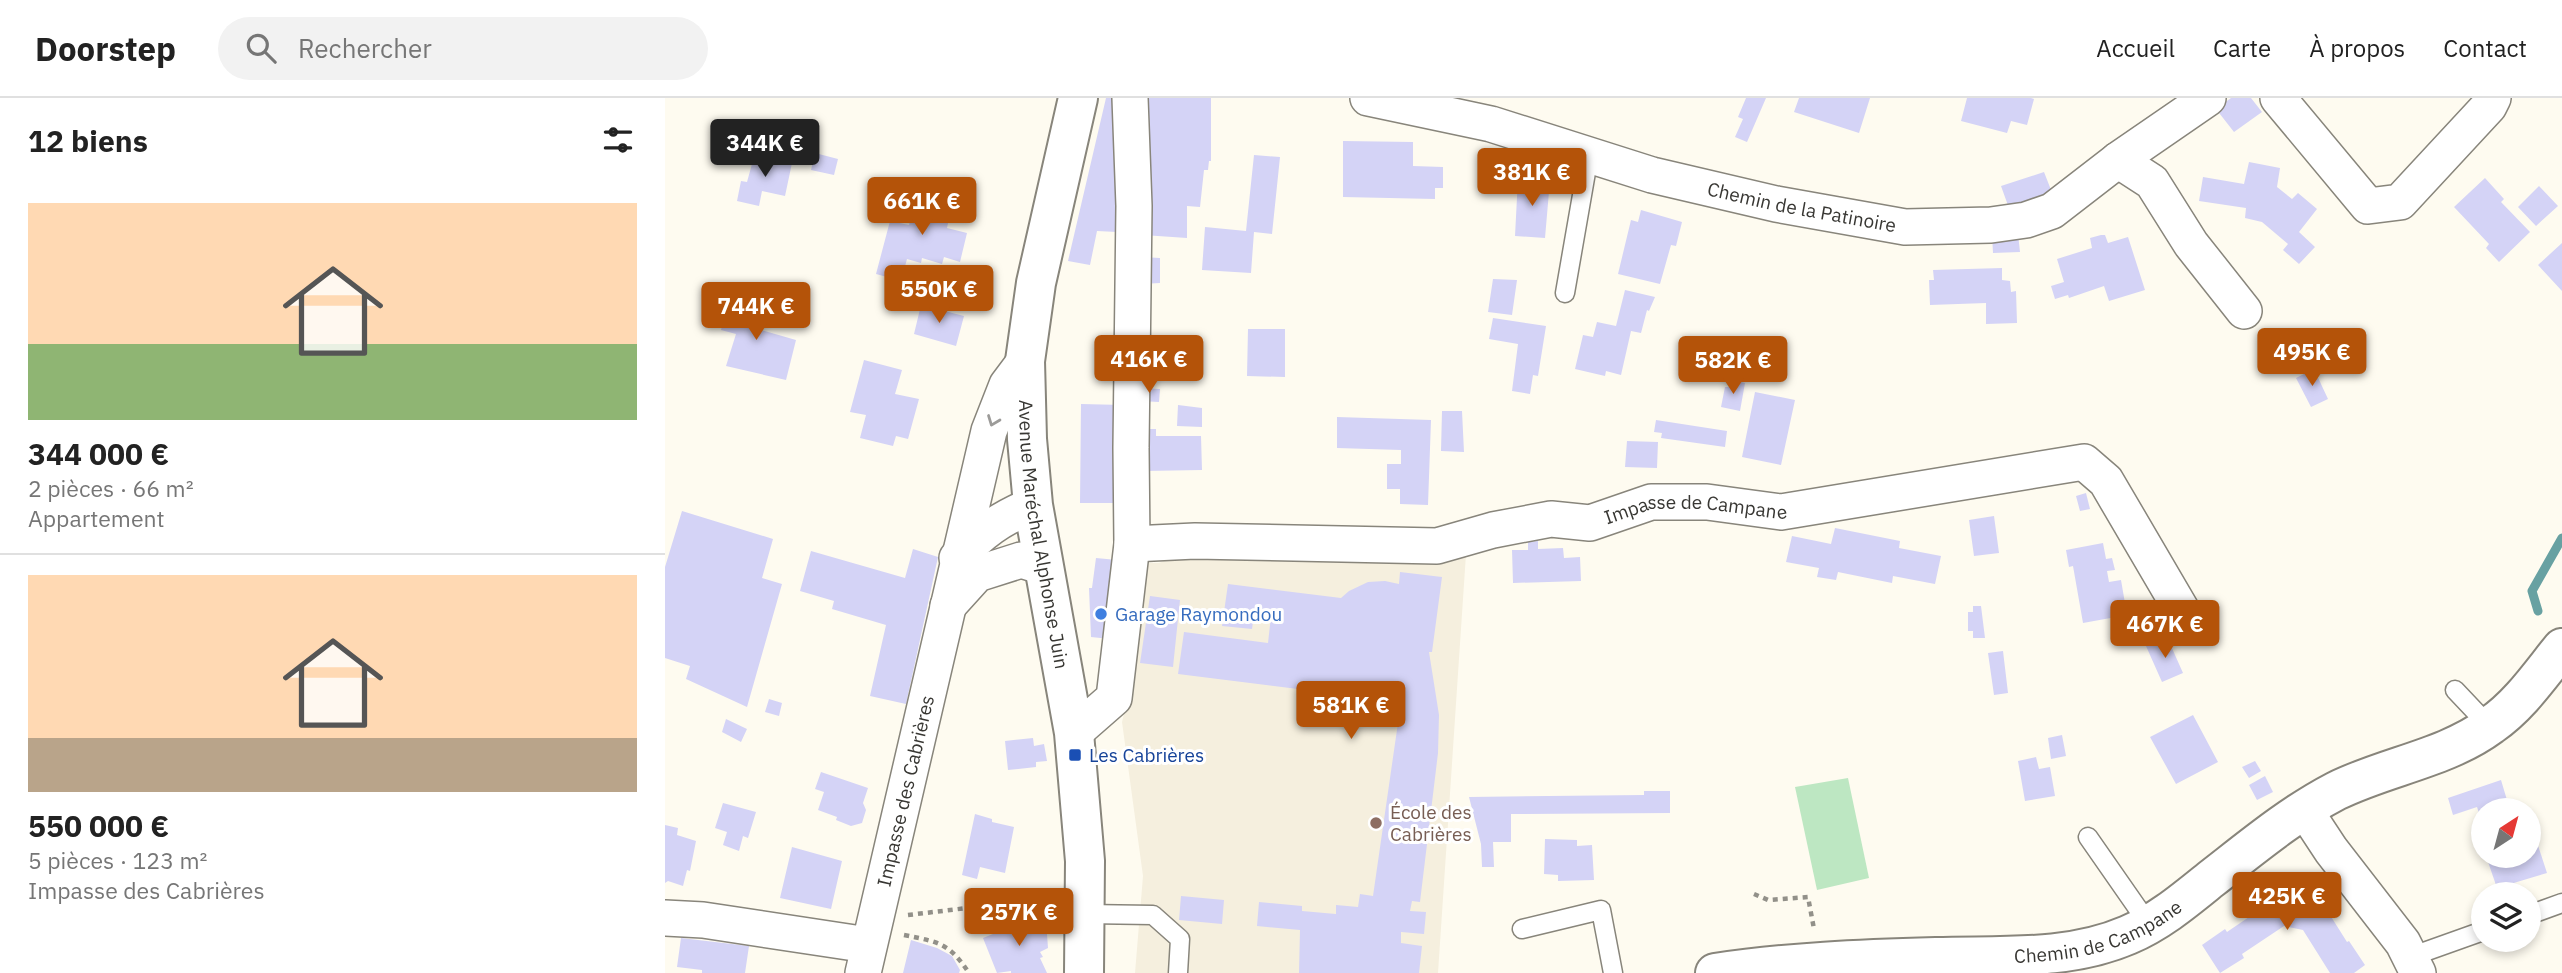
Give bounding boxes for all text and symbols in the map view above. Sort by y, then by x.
search box [218,17,708,80]
text: Doorstep [35,27,176,70]
icon: search [242,29,280,67]
text: Rechercher [298,31,432,65]
text: Accueil [2096,32,2175,64]
text: Carte [2213,32,2271,64]
text: À propos [2309,32,2405,64]
text: Contact [2443,32,2527,64]
pin: 344K € [708,120,822,179]
text: 12 biens [28,121,148,160]
icon: filters [599,121,637,159]
text: 344K € [726,127,804,157]
pin: 381K € [1475,148,1589,208]
text: 381K € [1493,156,1571,186]
street label: Chemin de la Patinoire [1705,176,1898,237]
pin: 661K € [865,178,979,237]
text: 661K € [883,185,961,215]
icon: home [270,248,396,374]
pin: 550K € [882,266,996,325]
text: 550K € [900,273,978,303]
pin: 744K € [699,282,813,342]
text: 744K € [717,290,795,320]
pin: 495K € [2255,328,2369,388]
pin: 416K € [1092,336,1206,395]
pin: 582K € [1676,336,1790,396]
text: 495K € [2273,336,2351,366]
text: 416K € [1110,343,1188,373]
text: 582K € [1694,344,1772,374]
street label: Avenue Maréchal Alphonse Juin [1014,399,1074,671]
one-way arrow [987,414,1001,426]
text: 344 000 € [28,434,169,473]
text: 2 pièces · 66 m² [28,473,194,503]
street label: Impasse de Campane [1601,490,1789,529]
text: Appartement [28,503,165,533]
pin: 467K € [2108,601,2222,660]
place label: Garage Raymondou [1115,602,1282,626]
marker: Garage Raymondou [1093,606,1109,622]
text: 467K € [2126,608,2204,638]
icon: home [270,620,396,746]
pin: 581K € [1294,682,1408,741]
text: 581K € [1312,689,1390,719]
street label: Impasse des Cabrières [871,693,939,889]
place label: Les Cabrières [1089,743,1204,767]
marker: Les Cabrières [1067,747,1083,763]
north arrow [2471,798,2541,868]
map controls [2471,798,2541,952]
place label: École des Cabrières [1390,800,1472,846]
text: 550 000 € [28,806,169,845]
marker: École des Cabrières [1368,815,1384,831]
text: 5 pièces · 123 m² [28,845,207,875]
pin: 425K € [2230,872,2344,932]
text: Impasse des Cabrières [28,875,265,905]
text: 425K € [2248,880,2326,910]
button: layers [2471,882,2541,952]
pin: 257K € [962,888,1076,948]
street label: Chemin de Campane [2014,895,2186,968]
text: 257K € [980,896,1058,926]

